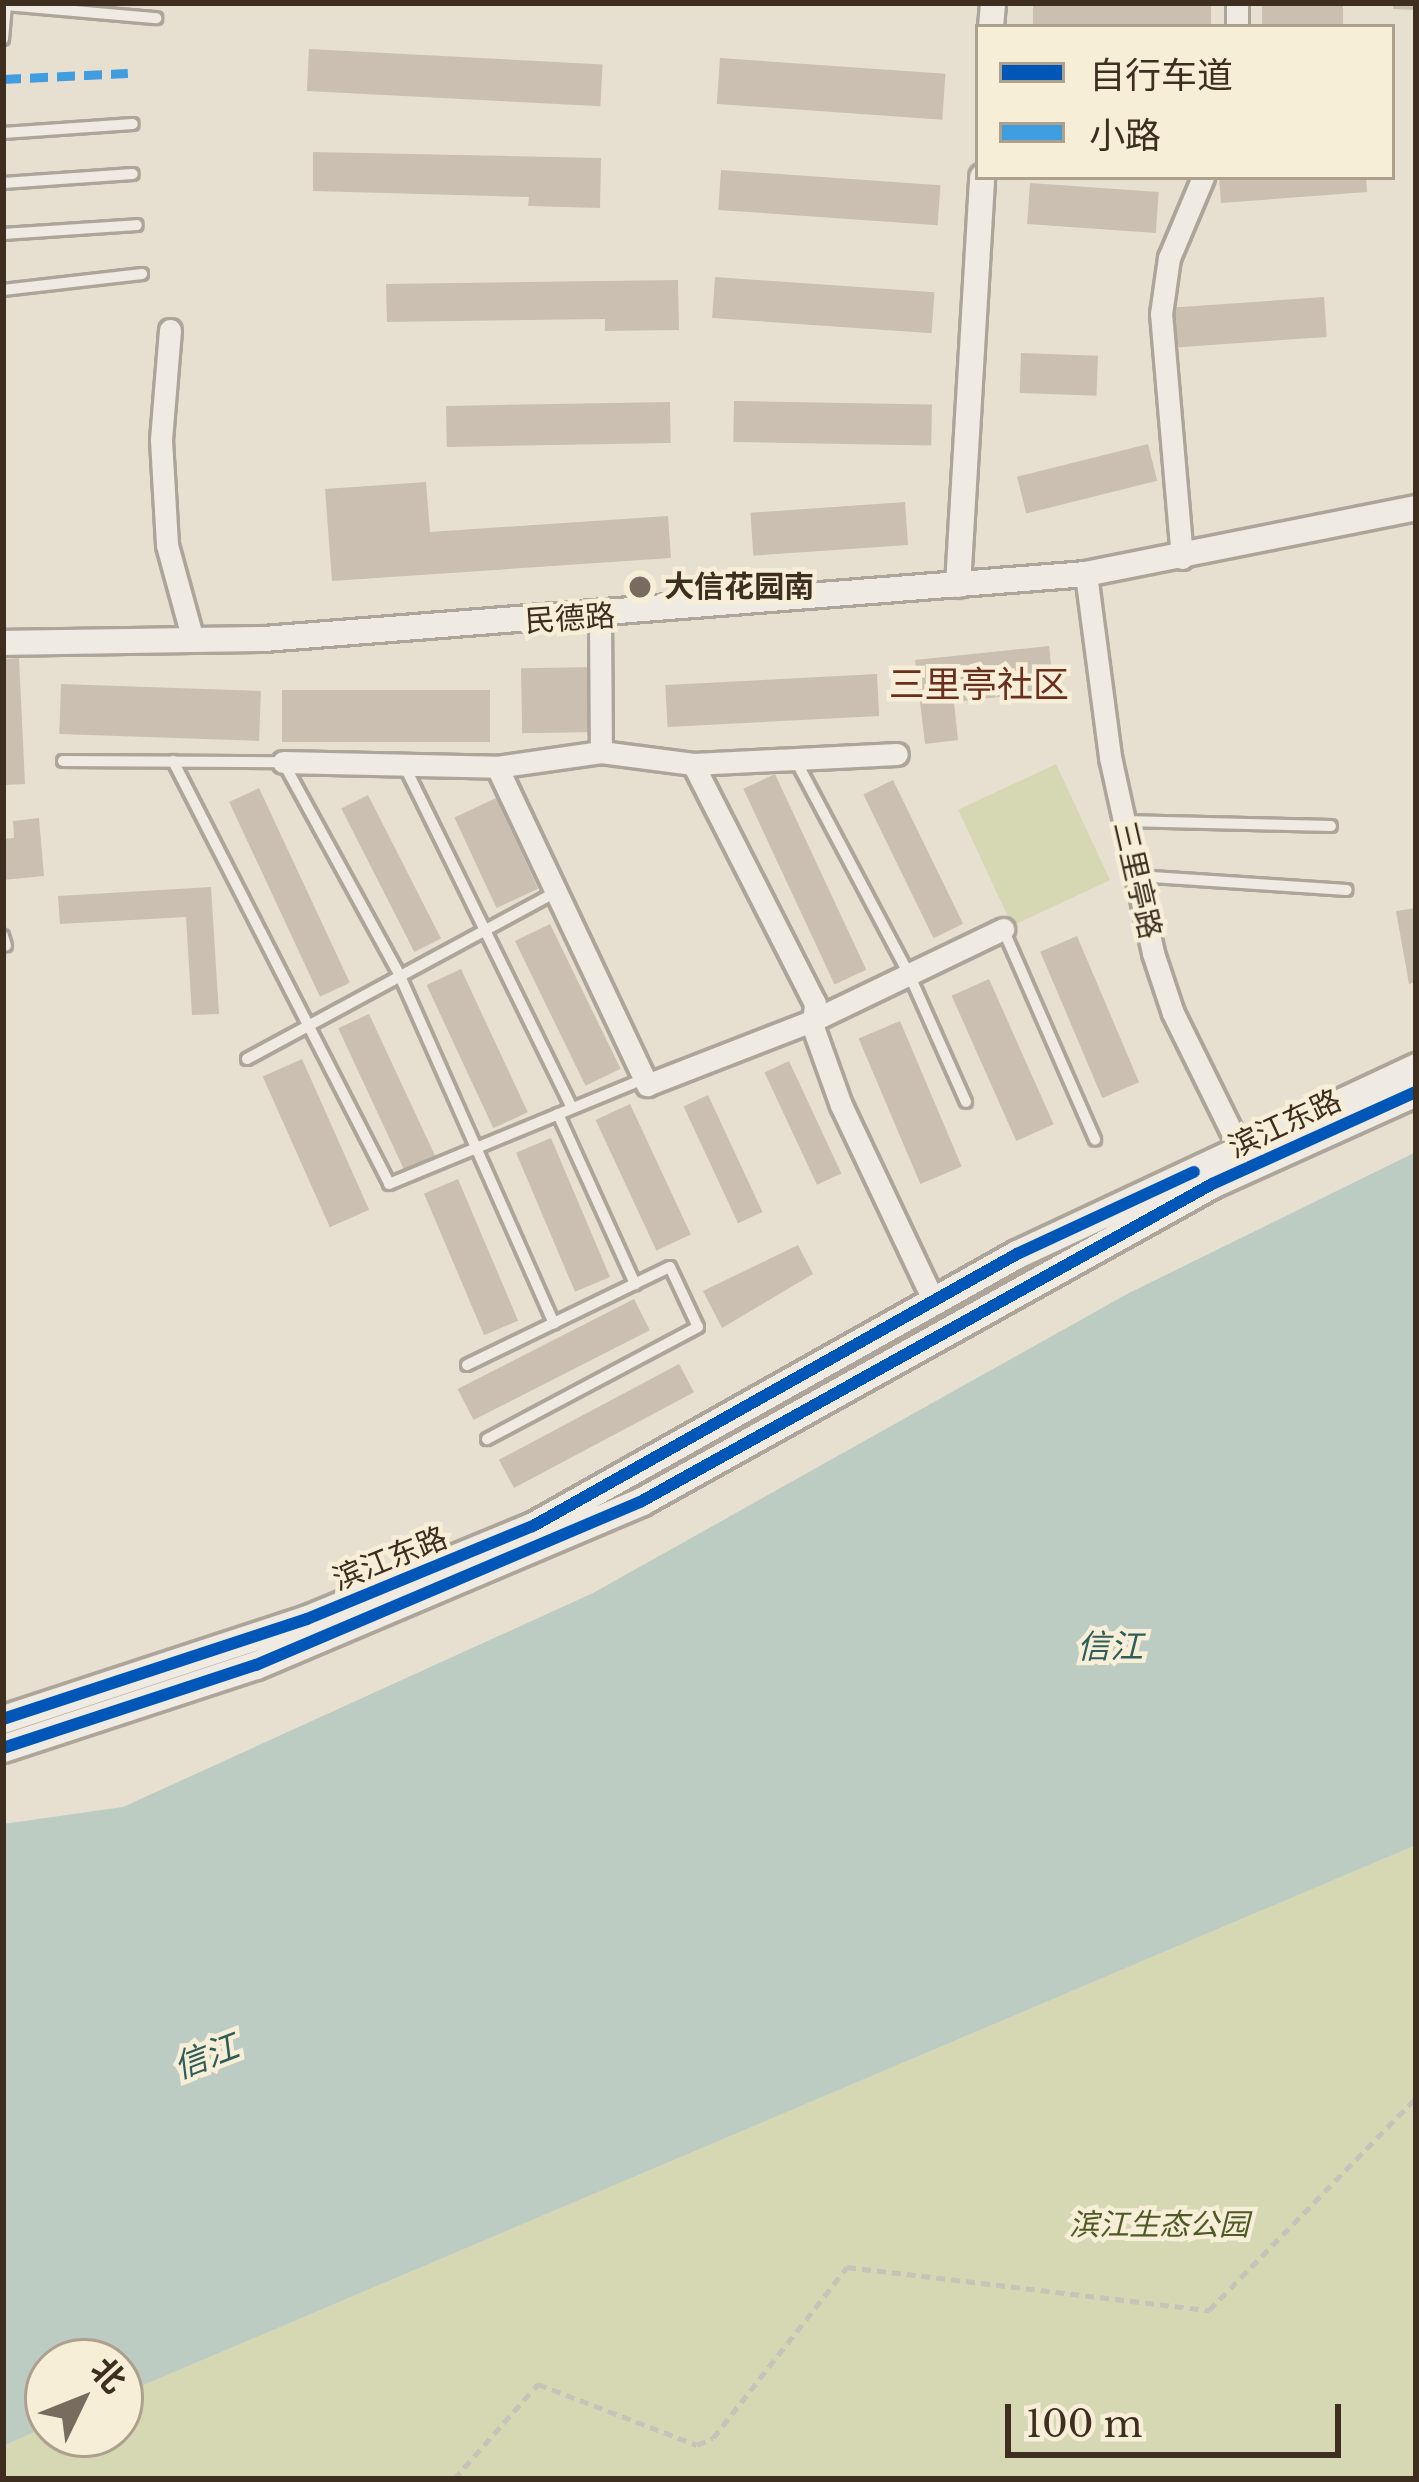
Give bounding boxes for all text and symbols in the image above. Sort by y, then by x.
legend [975,24,1395,180]
text: 自行车道 [1089,53,1233,98]
text: 小路 [1089,113,1161,158]
place label: 大信花园南 [664,569,814,605]
marker: 大信花园南 [627,574,653,600]
street label: 民德路 [524,598,616,640]
district label: 三里亭社区 [889,663,1069,707]
street label: 三里亭路 [1106,817,1168,943]
street label: 滨江东路 [1223,1082,1347,1166]
street label: 滨江东路 [328,1520,452,1598]
water label: 信江 [1077,1627,1143,1667]
water label: 信江 [168,2027,244,2087]
park label: 滨江生态公园 [1069,2207,1249,2243]
north arrow [24,2338,144,2458]
text: 北 [82,2349,135,2401]
scale bar [1011,2380,1347,2454]
text: 100 m [1026,2402,1142,2447]

